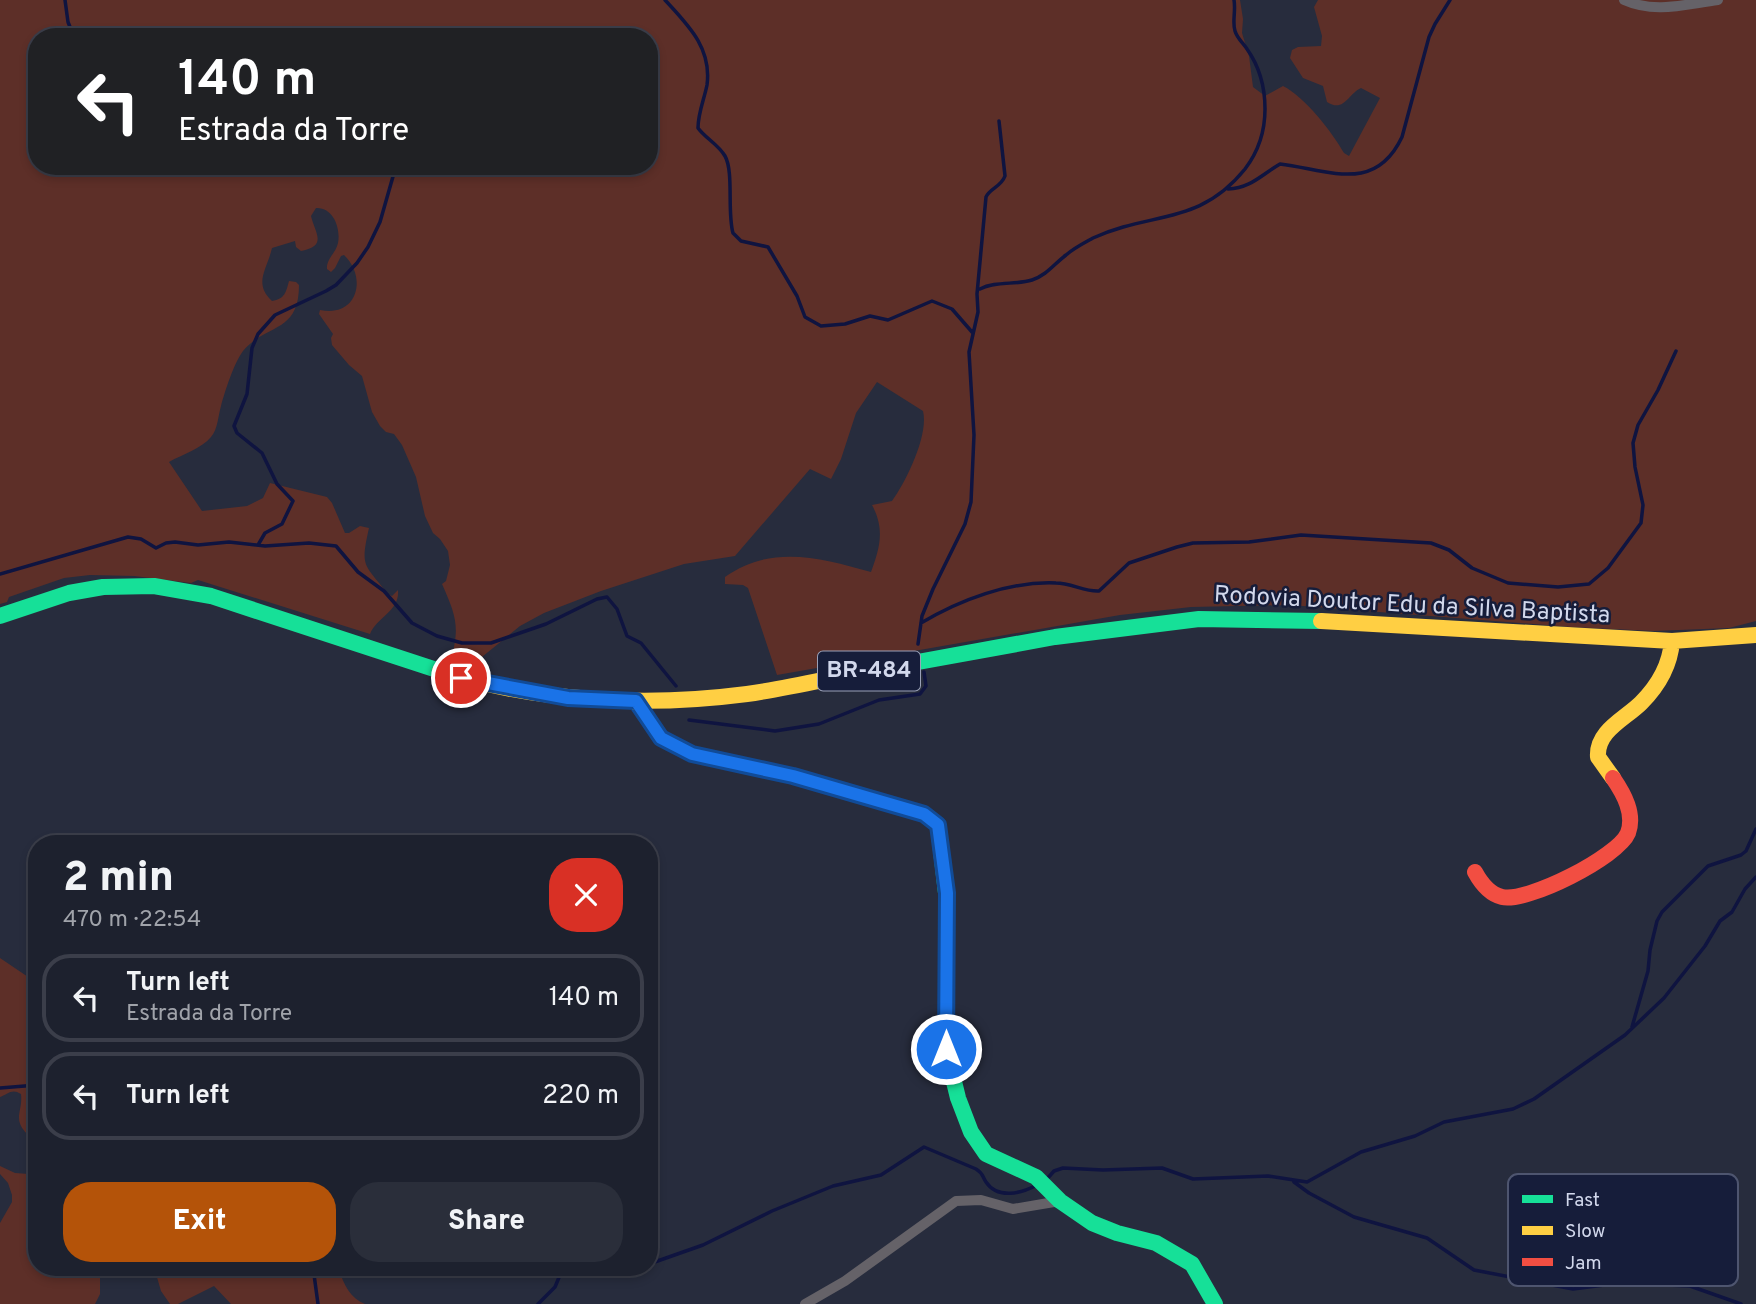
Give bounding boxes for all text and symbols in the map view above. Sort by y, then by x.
text: 140 m [178,51,317,113]
icon: left [63,56,154,147]
text: Estrada da Torre [178,112,409,152]
street label: Rodovia Doutor Edu da Silva Baptista [1213,581,1611,631]
pin [431,648,491,708]
road number: BR-484 [818,652,920,691]
icon: arrive [442,659,480,697]
text: 2 min [63,853,174,906]
button: close [549,858,623,932]
text: 470 m · 22:54 [63,906,201,935]
text: Turn left [126,967,230,1000]
icon: left [67,979,105,1017]
text: 140 m [549,982,619,1015]
text: Estrada da Torre [126,1000,292,1029]
position arrow [909,1012,983,1086]
icon: left [67,1077,105,1115]
text: Turn left [126,1080,230,1113]
text: 220 m [542,1080,619,1113]
legend [1508,1174,1738,1286]
button: Exit [63,1182,336,1262]
button: Share [350,1182,623,1262]
text: Fast [1565,1189,1600,1213]
text: Slow [1565,1220,1605,1244]
text: Jam [1565,1252,1602,1276]

